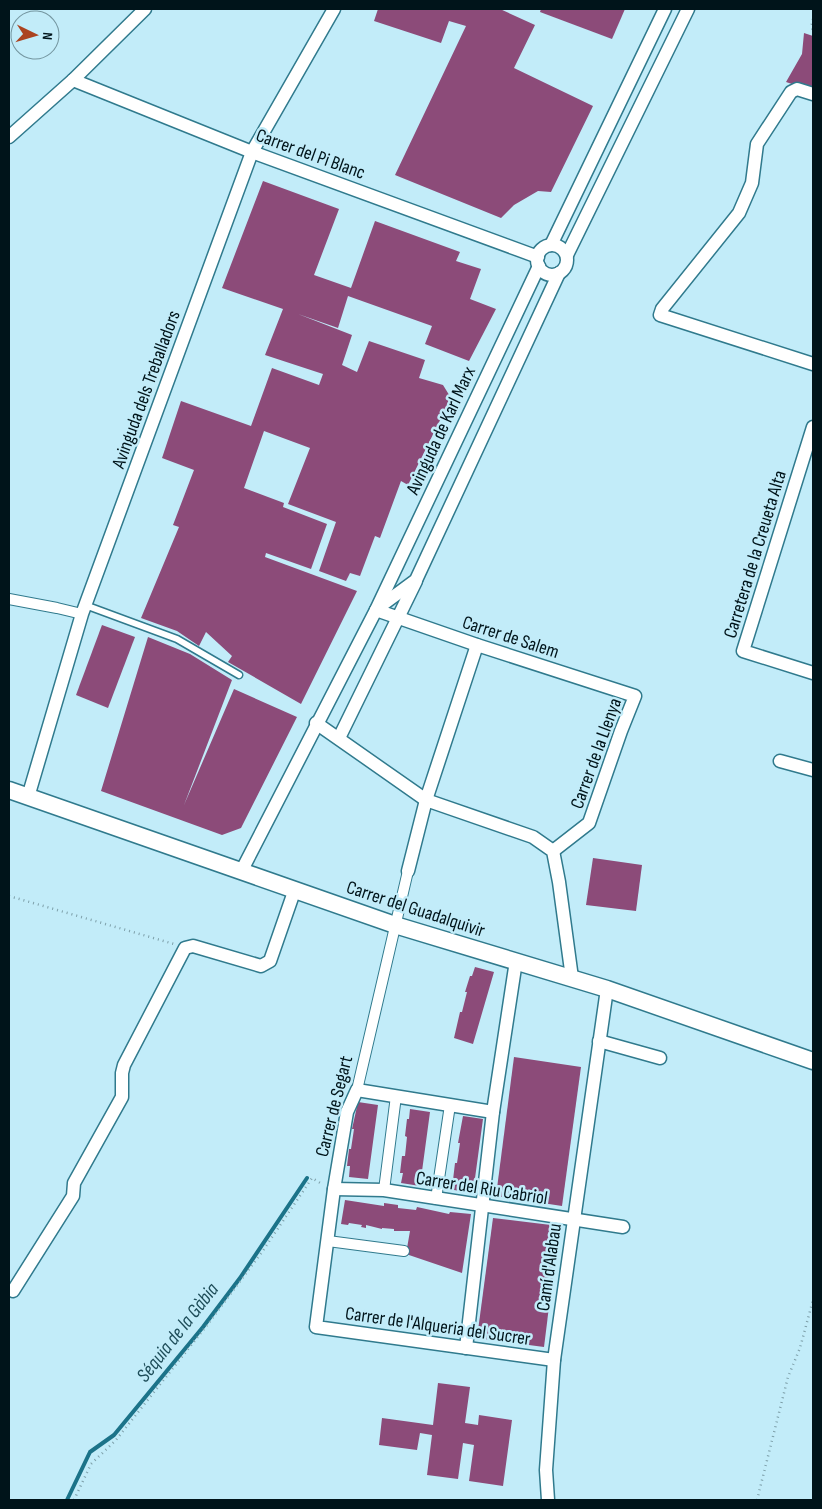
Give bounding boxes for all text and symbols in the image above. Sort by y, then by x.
north arrow [10,10,60,60]
text: N [39,32,56,41]
street label: Carrer del Pi Blanc [253,124,368,185]
street label: Avinguda dels Treballadors [107,307,186,472]
street label: Avinguda de Karl Marx [401,363,481,499]
street label: Carretera de la Creueta Alta [719,468,792,641]
street label: Carrer de Salem [459,611,562,664]
street label: Carrer de la Llenya [566,695,627,812]
street label: Carrer del Guadalquivir [343,876,488,943]
street label: Carrer de Segart [311,1053,358,1159]
street label: Carrer del Riu Cabriol [414,1167,549,1210]
street label: Camí d'Alabau [532,1222,567,1312]
water label: Séquia de la Gàbia [132,1278,224,1387]
street label: Carrer de l'Alqueria del Sucrer [344,1302,532,1351]

